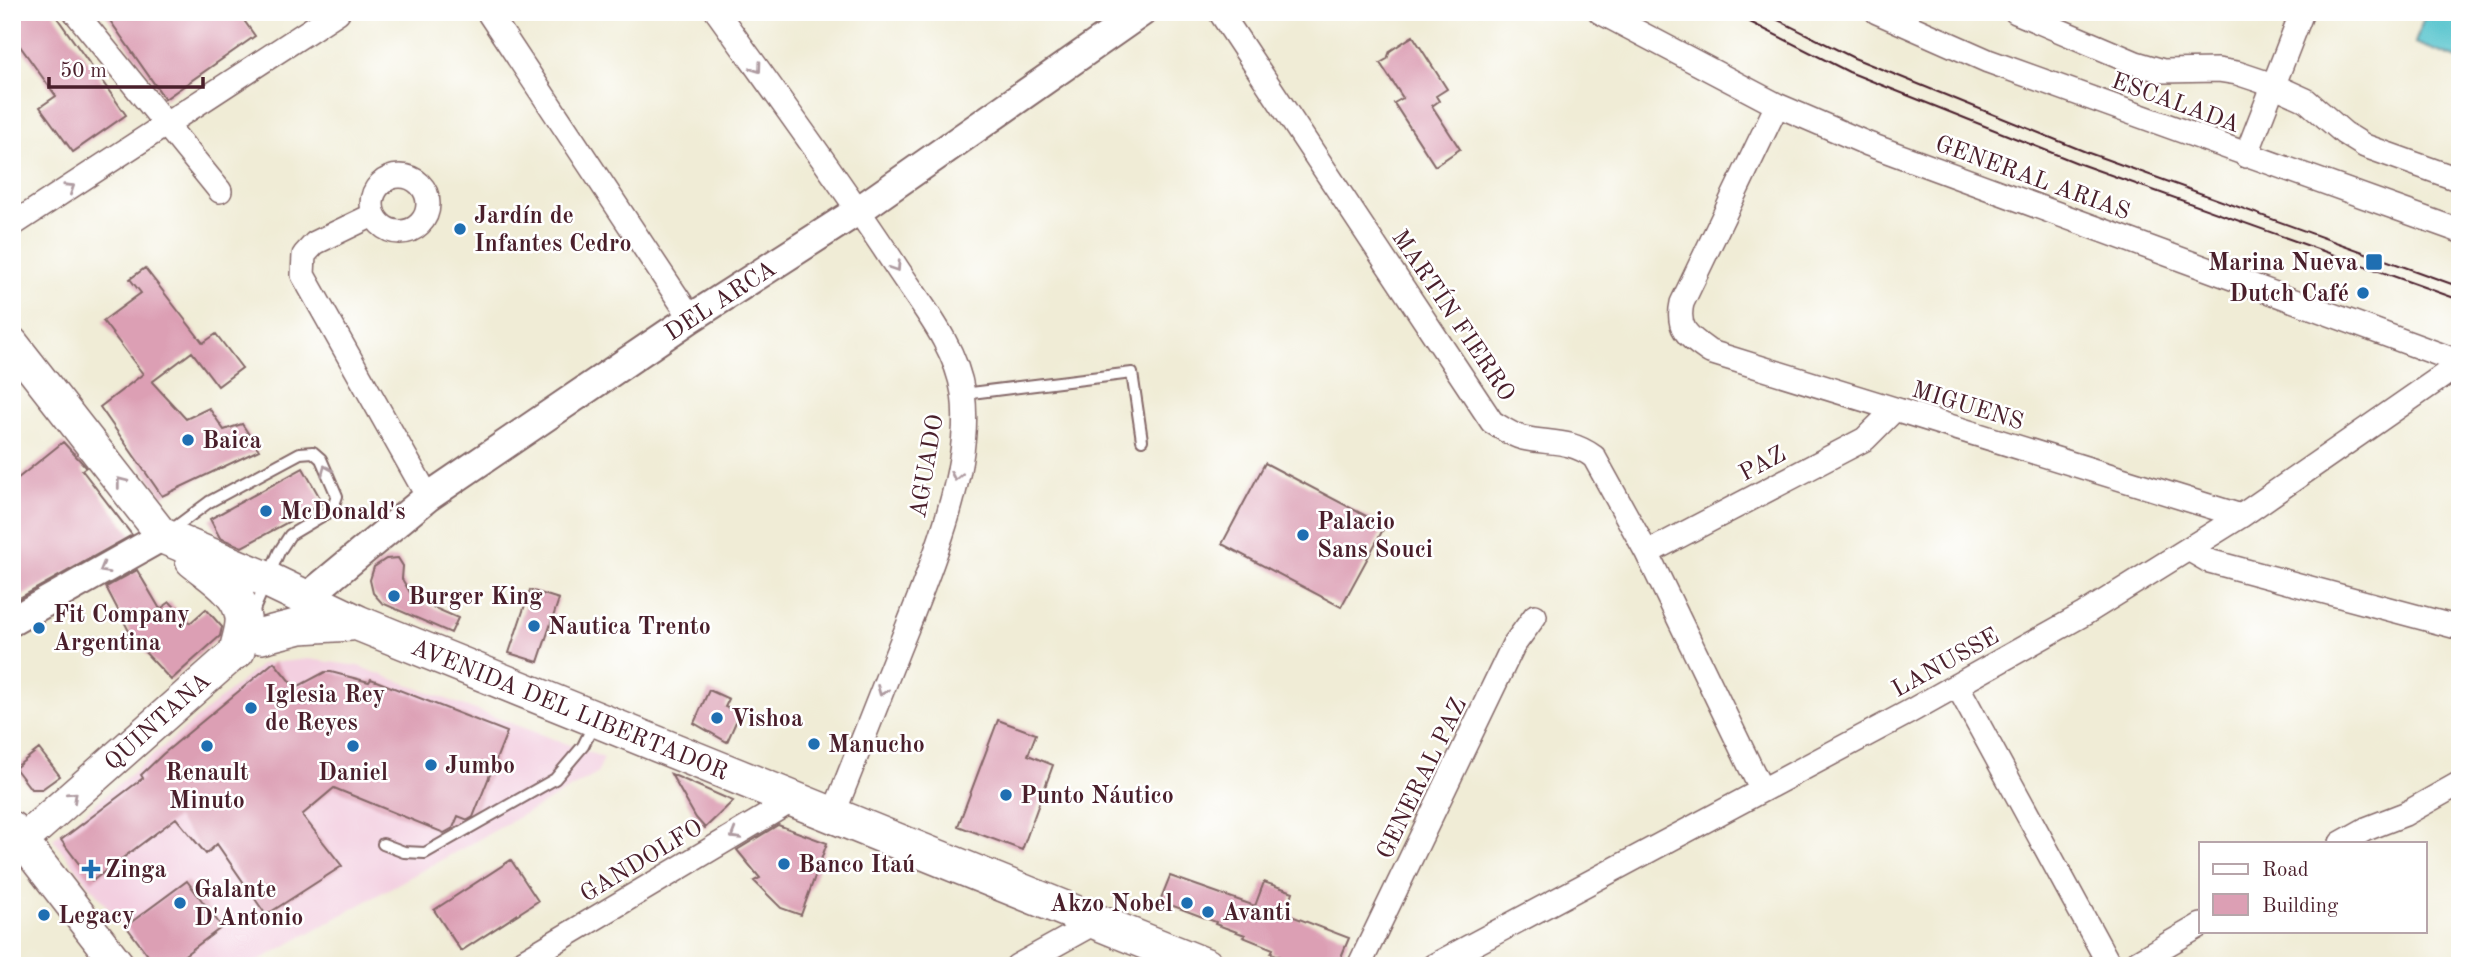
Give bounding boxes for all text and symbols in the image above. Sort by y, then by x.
scale bar [49,46,203,90]
one-way arrow [749,60,761,73]
text: 50 m [60,61,107,82]
street label: ESCALADA [2108,70,2243,138]
street label: GENERAL ARIAS [1932,132,2133,225]
one-way arrow [62,183,75,196]
place label: Jardín de Infantes Cedro [474,205,632,257]
marker: Jardín de Infantes Cedro [452,221,468,237]
street label: MARTÍN FIERRO [1386,224,1522,406]
place label: Marina Nueva [2208,252,2358,276]
marker: Marina Nueva [2364,252,2384,272]
street label: DEL ARCA [661,257,781,346]
one-way arrow [888,259,901,272]
place label: Dutch Café [2229,283,2349,307]
marker: Dutch Café [2355,285,2371,301]
street label: MIGUENS [1909,379,2026,435]
street label: AGUADO [907,413,949,520]
place label: Baica [202,430,262,454]
marker: Baica [180,432,196,448]
street label: PAZ [1736,443,1790,487]
one-way arrow [320,465,334,477]
one-way arrow [949,470,964,482]
one-way arrow [117,477,130,490]
place label: McDonald's [280,501,405,525]
marker: McDonald's [258,503,274,519]
place label: Palacio Sans Souci [1317,511,1433,563]
marker: Palacio Sans Souci [1295,527,1311,543]
one-way arrow [99,561,111,574]
place label: Burger King [408,586,543,610]
marker: Burger King [386,588,402,604]
place label: Fit Company Argentina [53,604,190,656]
place label: Nautica Trento [548,616,711,640]
marker: Nautica Trento [526,618,542,634]
marker: Fit Company Argentina [31,620,47,636]
street label: LANUSSE [1889,625,2003,703]
street label: AVENIDA DEL LIBERTADOR [407,636,731,786]
street label: QUINTANA [101,669,216,776]
place label: Iglesia Rey de Reyes [265,684,385,736]
one-way arrow [876,684,890,696]
street label: GENERAL PAZ [1373,695,1472,863]
marker: Iglesia Rey de Reyes [243,700,259,716]
place label: Vishoa [731,708,803,732]
marker: Vishoa [709,710,725,726]
place label: Manucho [828,734,925,758]
marker: Manucho [806,736,822,752]
marker: Renault Minuto [199,738,215,754]
marker: Daniel [345,738,361,754]
place label: Jumbo [445,755,515,779]
marker: Jumbo [423,757,439,773]
place label: Renault Minuto [165,762,249,814]
place label: Daniel [318,762,388,786]
place label: Punto Náutico [1020,785,1174,809]
marker: Punto Náutico [998,787,1014,803]
one-way arrow [65,791,78,804]
street label: GANDOLFO [577,816,707,908]
one-way arrow [729,826,742,839]
legend [2199,842,2426,932]
place label: Banco Itaú [798,854,915,878]
marker: Banco Itaú [776,856,792,872]
place label: Zinga [105,859,167,883]
text: Road [2262,860,2309,881]
marker: Zinga [83,861,99,877]
place label: Galante D'Antonio [194,879,303,931]
place label: Akzo Nobel [1050,893,1173,917]
marker: Galante D'Antonio [172,895,188,911]
marker: Akzo Nobel [1179,895,1195,911]
text: Building [2262,896,2339,917]
place label: Avanti [1222,902,1291,926]
marker: Avanti [1200,904,1216,920]
place label: Legacy [58,905,135,929]
marker: Legacy [36,907,52,923]

